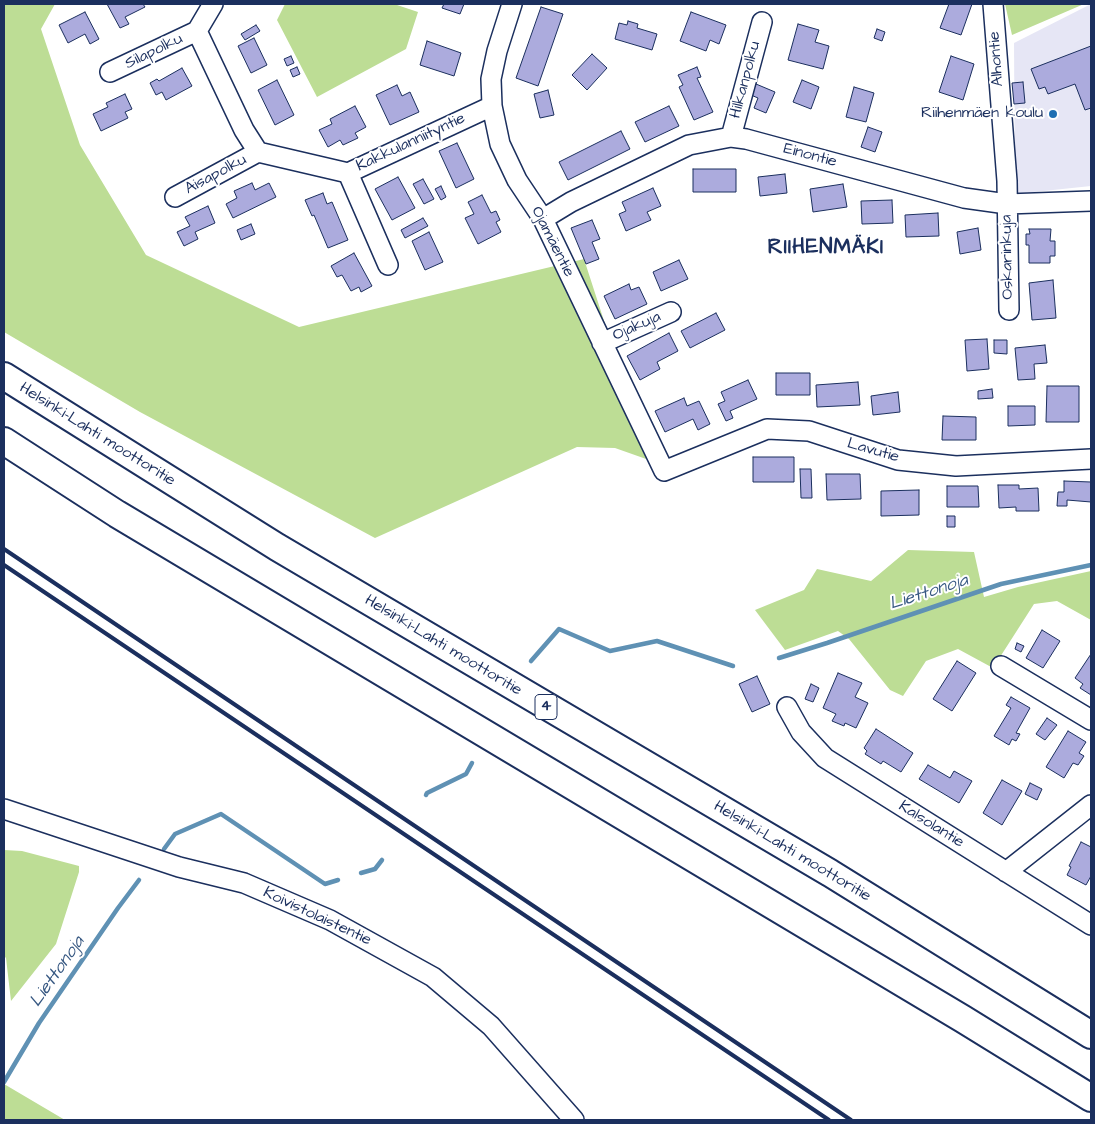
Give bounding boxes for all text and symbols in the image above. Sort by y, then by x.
street label: Silapolku [122,30,186,74]
street label: Alhontie [985,31,1009,87]
street label: Hilkanpolku [727,39,765,121]
place label: Riihenmäen koulu [921,104,1043,124]
marker: Riihenmäen koulu [1047,108,1059,120]
street label: Kakkulanniityntie [354,109,468,177]
street label: Einontie [781,140,839,172]
street label: Aisapolku [182,151,250,199]
street label: Ojamäentie [526,204,578,280]
street label: Oskarinkuja [998,214,1018,300]
district label: RIIHENMÄKI [767,236,885,262]
street label: Ojakuja [610,308,664,346]
street label: Helsinki-Lahti moottoritie [16,379,178,491]
street label: Lavutie [845,434,901,468]
water label: Liettonoja [887,570,971,616]
street label: Helsinki-Lahti moottoritie [361,591,525,701]
road number: 4 [535,694,557,720]
street label: Helsinki-Lahti moottoritie [710,797,874,907]
street label: Kalsolantie [895,797,967,853]
street label: Koivistolaistentie [260,884,374,950]
water label: Liettonoja [26,933,90,1011]

